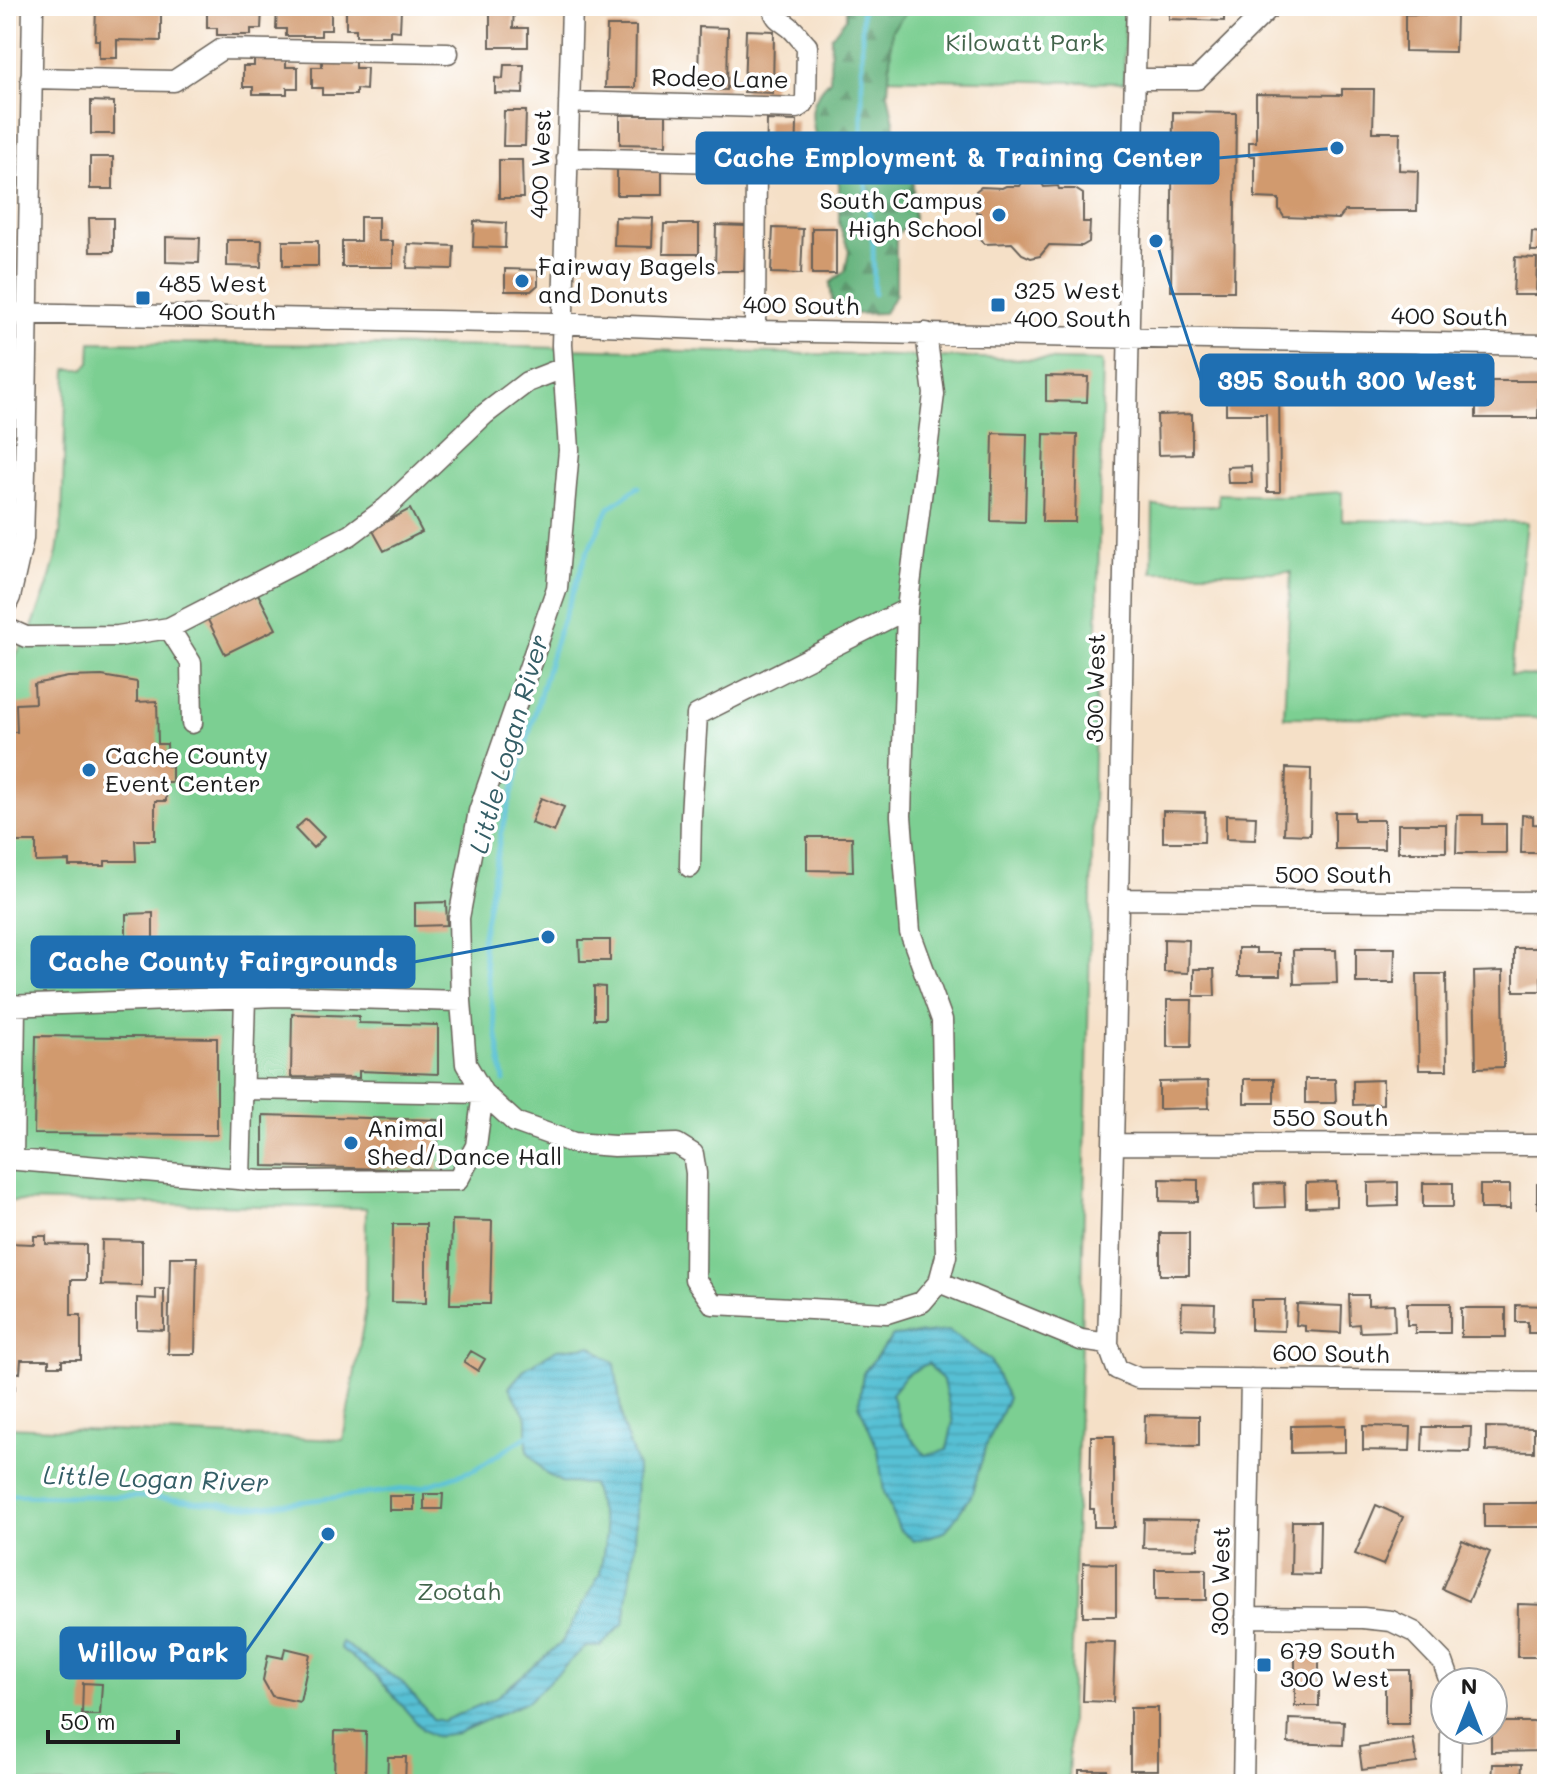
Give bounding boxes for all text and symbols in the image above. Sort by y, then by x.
park label: Kilowatt Park [946,26,1104,57]
street label: Rodeo Lane [651,61,789,94]
street label: 400 West [522,109,557,219]
callout: Cache Employment & Training Center [697,133,1218,183]
text: Cache Employment & Training Center [713,140,1203,174]
place label: South Campus High School [820,184,983,243]
marker: South Campus High School [990,206,1008,224]
place label: Fairway Bagels and Donuts [538,250,716,309]
place label: 485 West 400 South [159,267,275,326]
marker: Fairway Bagels and Donuts [513,272,531,290]
place label: 325 West 400 South [1014,274,1130,333]
street label: 400 South [743,288,859,321]
marker: 485 West 400 South [134,289,152,307]
marker: 325 West 400 South [989,296,1007,314]
street label: 400 South [1391,299,1507,332]
callout: 395 South 300 West [1201,355,1493,405]
text: 395 South 300 West [1217,363,1477,397]
water label: Little Logan River [461,630,556,857]
street label: 300 West [1078,633,1111,743]
place label: Cache County Event Center [105,739,268,798]
marker: Cache County Event Center [80,761,98,779]
street label: 500 South [1275,858,1391,889]
callout: Cache County Fairgrounds [32,937,414,987]
text: Cache County Fairgrounds [48,944,398,978]
street label: 550 South [1272,1101,1388,1132]
place label: Animal Shed/Dance Hall [367,1112,562,1171]
marker: Animal Shed/Dance Hall [342,1134,360,1152]
street label: 600 South [1272,1336,1390,1369]
water label: Little Logan River [42,1457,270,1499]
street label: 300 West [1203,1526,1236,1636]
park label: Zootah [417,1575,501,1606]
callout: Willow Park [61,1628,245,1678]
place label: 679 South 300 West [1280,1634,1395,1693]
text: Willow Park [77,1635,229,1669]
marker: 679 South 300 West [1255,1656,1273,1674]
north arrow [1429,1666,1509,1746]
text: N [1461,1671,1477,1700]
scale bar [48,1694,178,1744]
text: 50 m [60,1705,116,1736]

